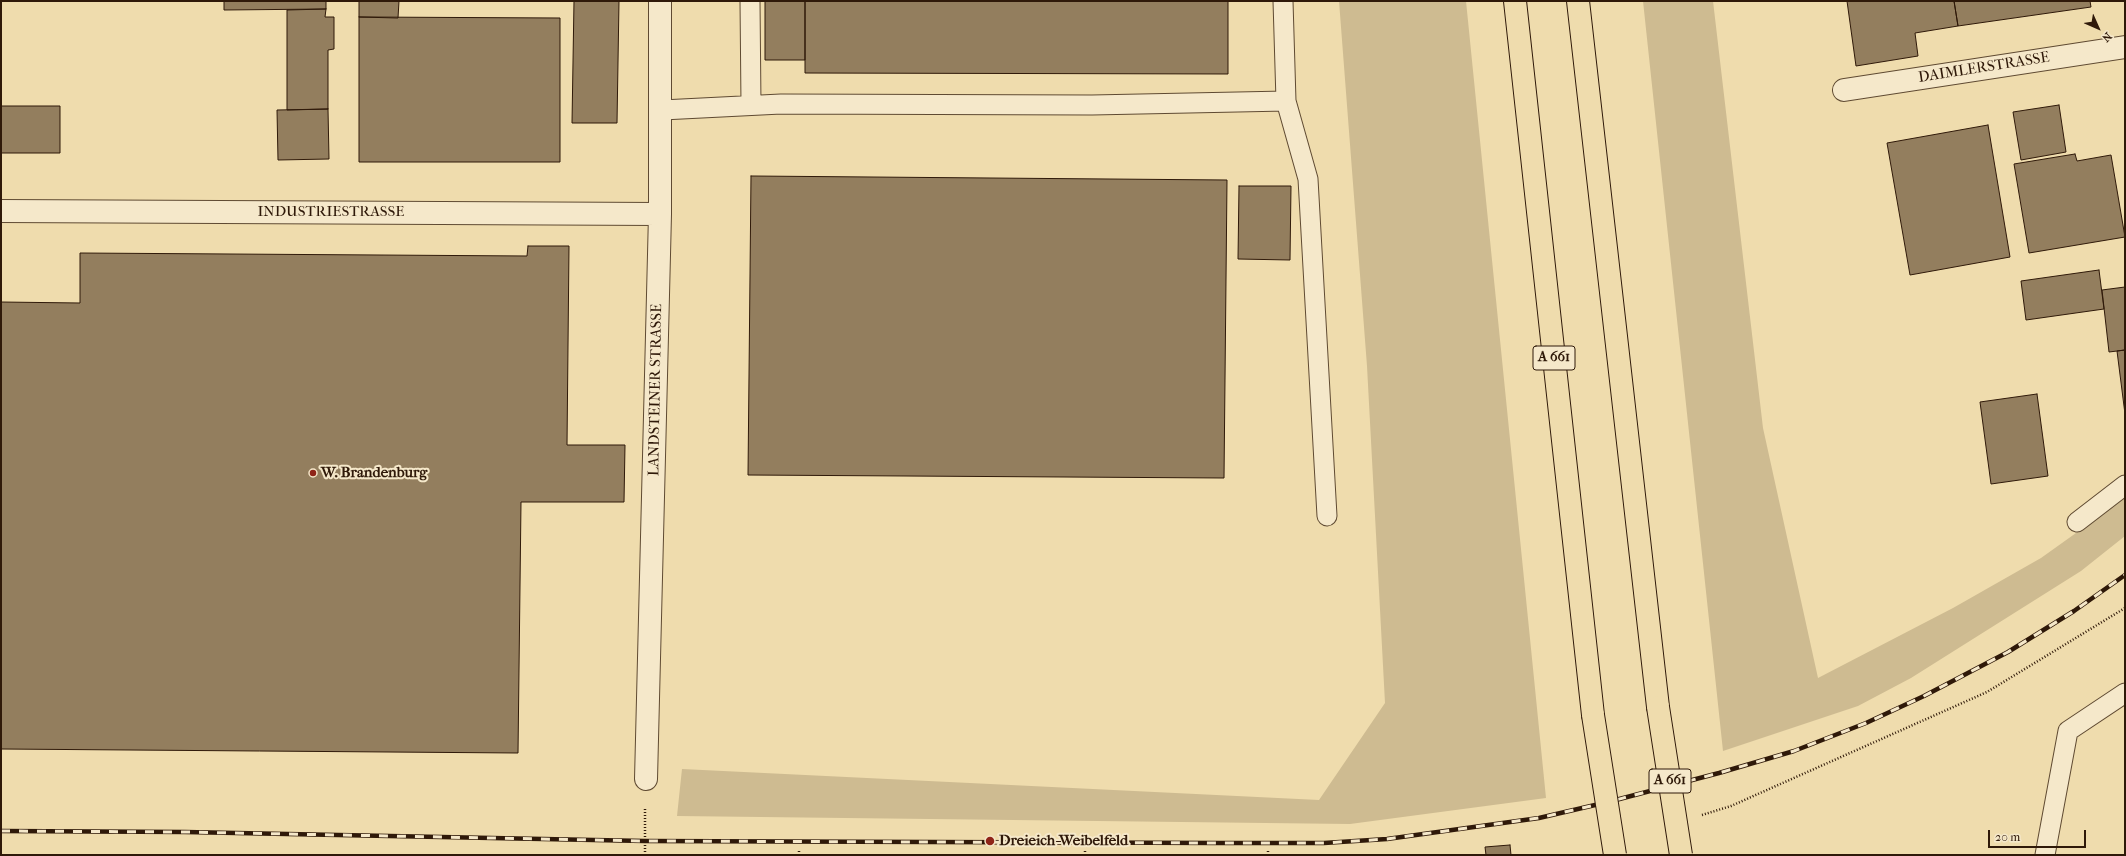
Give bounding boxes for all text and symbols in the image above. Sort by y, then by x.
north arrow [2078,8,2118,48]
text: N [2099,29,2114,44]
street label: DAIMLERSTRASSE [1917,49,2051,87]
street label: INDUSTRIESTRASSE [257,203,405,221]
street label: LANDSTEINER STRASSE [645,304,667,476]
road number: A 661 [1533,346,1575,370]
place label: W. Brandenburg [321,464,427,482]
marker: W. Brandenburg [308,468,318,478]
road number: A 661 [1649,769,1691,793]
scale bar [1990,822,2088,848]
text: 20 m [1995,830,2020,844]
place label: Dreieich-Weibelfeld [999,832,1128,850]
marker: Dreieich-Weibelfeld [984,835,996,847]

